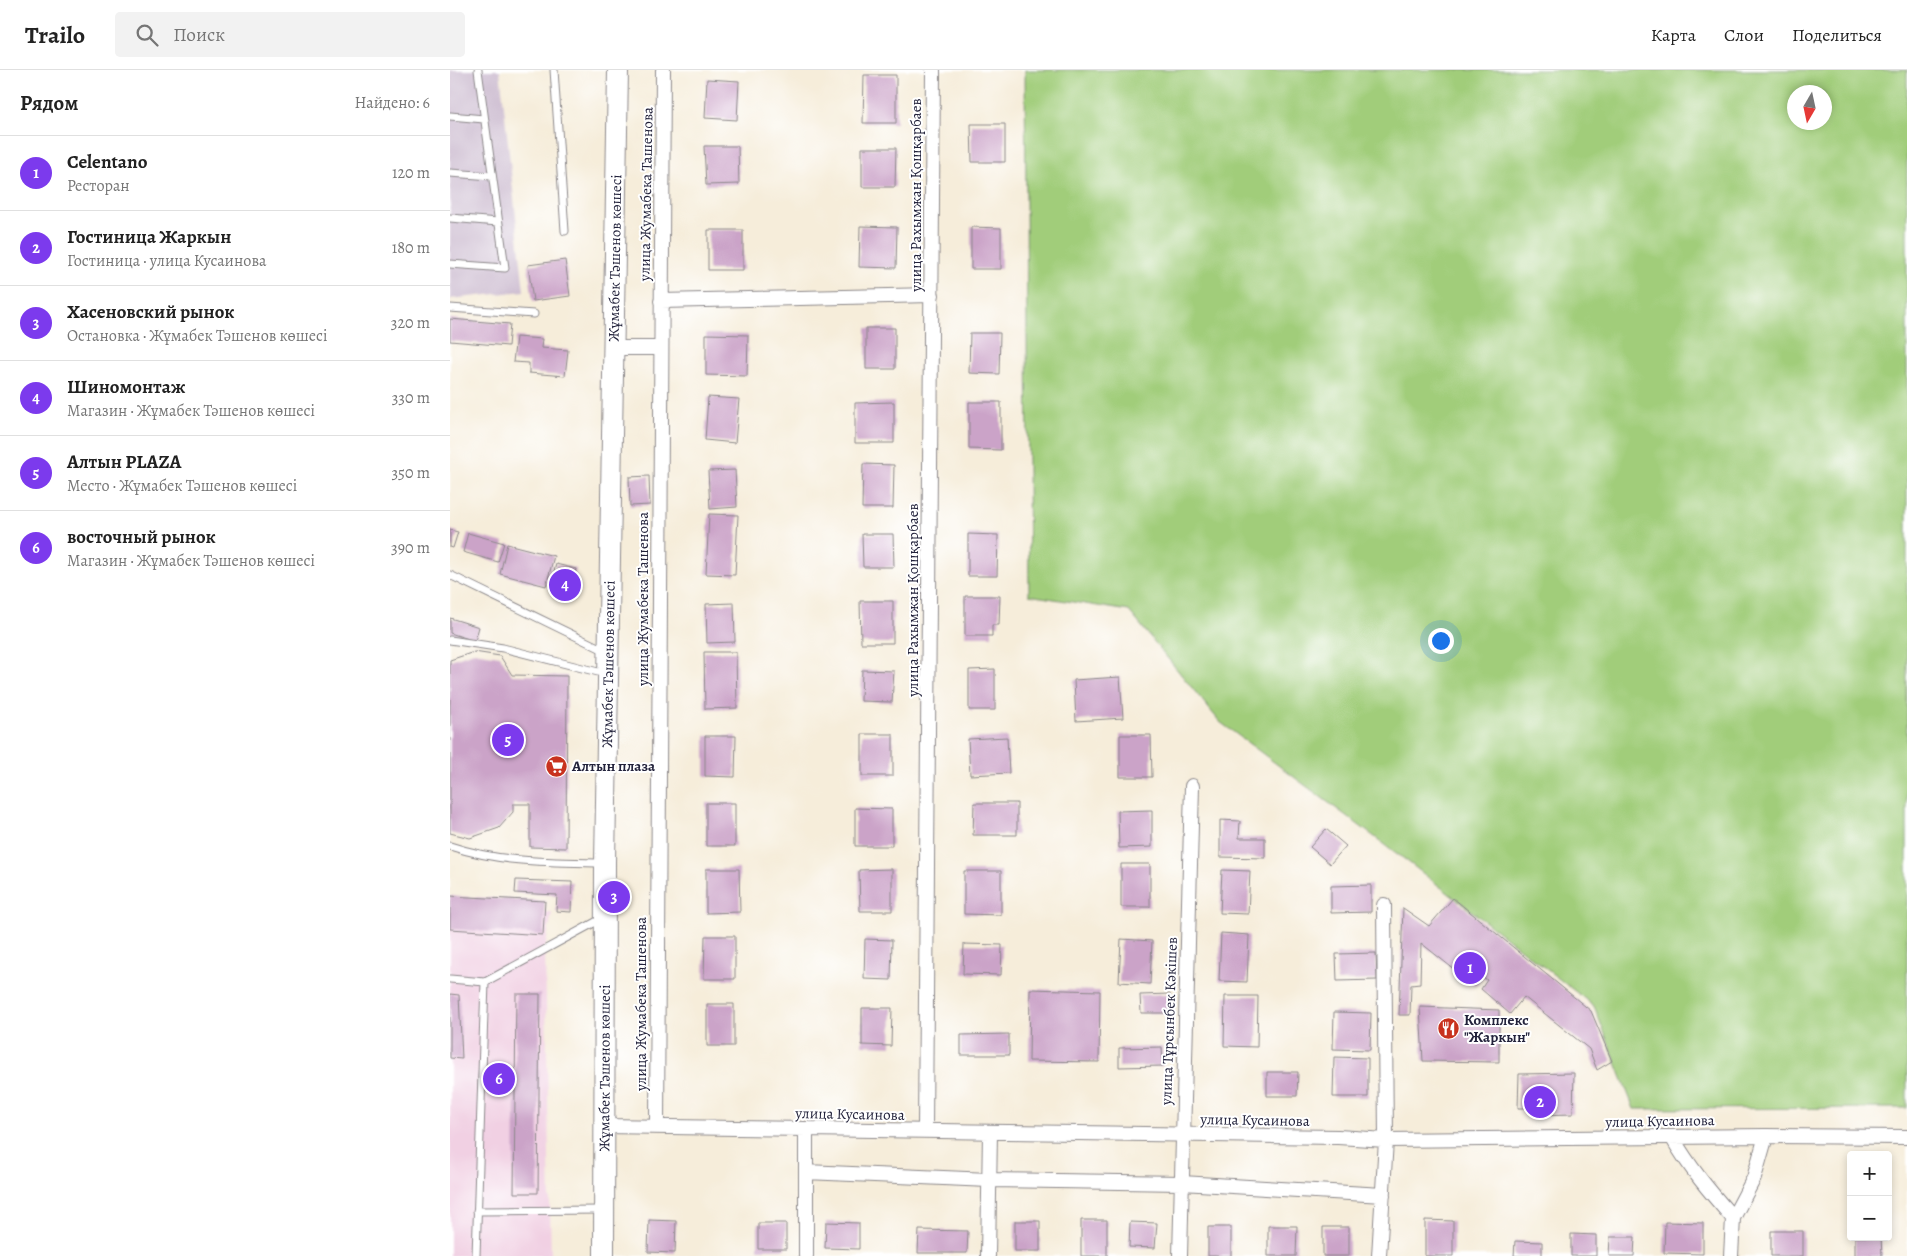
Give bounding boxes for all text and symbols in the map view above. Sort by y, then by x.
search box [115,12,465,57]
text: Trailo [25,19,85,51]
icon: search [133,21,161,49]
text: Поиск [173,22,225,48]
text: Карта [1651,23,1696,47]
text: Слои [1724,23,1764,47]
text: Поделиться [1792,23,1882,47]
north arrow [1787,85,1832,130]
text: Рядом [20,89,78,117]
text: Найдено: 6 [355,92,430,114]
street label: улица Рахымжан Қошқарбаев [906,98,926,293]
street label: улица Жумабека Ташенова [634,107,658,282]
text: Celentano [67,149,148,175]
text: 1 [33,162,39,184]
text: 120 m [392,162,430,184]
street label: Жұмабек Тәшенов көшесі [604,174,626,342]
text: Ресторан [67,175,130,197]
text: Гостиница Жаркын [67,224,231,250]
text: 2 [32,237,40,259]
text: 180 m [392,237,430,259]
text: Гостиница · улица Кусаинова [67,250,266,272]
text: Хасеновский рынок [67,299,235,325]
text: 3 [33,312,39,334]
text: 320 m [391,312,430,334]
text: Остановка · Жұмабек Тәшенов көшесі [67,325,327,347]
text: Шиномонтаж [67,374,186,400]
text: 4 [32,387,40,409]
text: 330 m [392,387,430,409]
text: Магазин · Жұмабек Тәшенов көшесі [67,400,315,422]
text: Алтын PLAZA [67,449,181,475]
text: 5 [33,462,39,484]
text: 350 m [391,462,430,484]
text: Место · Жұмабек Тәшенов көшесі [67,475,297,497]
street label: улица Рахымжан Қошқарбаев [903,503,923,698]
street label: улица Жумабека Ташенова [633,512,653,687]
text: восточный рынок [67,524,216,550]
text: 6 [32,537,40,559]
text: 390 m [391,537,430,559]
text: Магазин · Жұмабек Тәшенов көшесі [67,550,315,572]
pin: 4 [549,566,581,604]
street label: Жұмабек Тәшенов көшесі [597,580,620,748]
your location [1428,628,1454,654]
pin: 5 [492,721,524,759]
supermarket icon: Алтын плаза [544,754,568,778]
place label: Алтын плаза [571,756,656,776]
pin: 3 [598,878,630,916]
street label: улица Жумабека Ташенова [631,917,651,1092]
street label: улица Тұрсынбек Кәкішев [1156,937,1182,1106]
pin: 1 [1454,949,1486,987]
street label: Жұмабек Тәшенов көшесі [594,984,615,1152]
place label: Комплекс "Жаркын" [1464,1010,1530,1047]
restaurant icon: Комплекс "Жаркын" [1436,1017,1460,1041]
pin: 6 [483,1060,515,1098]
pin: 2 [1524,1083,1556,1121]
street label: улица Кусаинова [794,1103,905,1125]
street label: улица Кусаинова [1199,1109,1310,1131]
street label: улица Кусаинова [1604,1110,1715,1132]
map controls [1847,1151,1892,1241]
button: + [1847,1151,1892,1196]
button: − [1847,1196,1892,1241]

